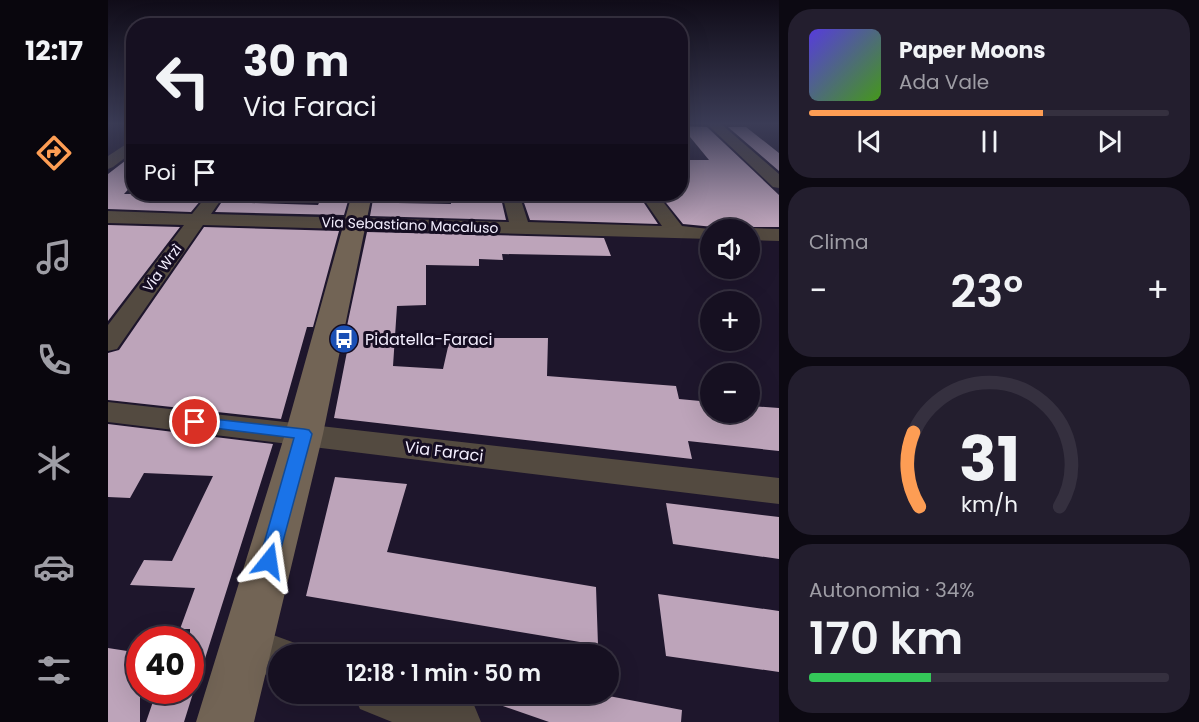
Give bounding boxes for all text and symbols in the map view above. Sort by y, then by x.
text: 12:17 [25,32,83,69]
text: 30 m [243,32,349,91]
text: Paper Moons [899,35,1046,66]
icon: left [144,42,222,120]
text: Ada Vale [899,68,989,96]
text: Via Faraci [243,88,377,125]
icon: previous [853,125,886,158]
icon: pause [973,125,1006,158]
icon: next [1093,125,1126,158]
icon: directions [33,132,75,174]
icon: arrive [188,156,221,189]
text: Poi [144,157,176,188]
street label: Via Sebastiano Macaluso [321,212,499,238]
map controls [700,219,760,423]
button: sound [700,219,760,279]
text: Clima [809,228,868,256]
icon: music [33,236,75,278]
street label: Via Wrzì [138,240,187,296]
text: 23° [950,260,1023,323]
text: − [809,267,827,314]
text: + [1146,267,1169,314]
button: + [700,291,760,351]
bus stop icon: Pidatella-Faraci [328,323,360,355]
place label: Pidatella-Faraci [365,328,492,351]
icon: phone [33,339,75,381]
button: − [700,363,760,423]
pin [169,396,220,447]
icon: arrive [178,405,211,438]
text: 31 [958,415,1020,503]
street label: Via Faraci [403,435,485,468]
icon: climate [33,442,75,484]
text: km/h [960,490,1018,521]
position arrow [237,529,301,593]
icon: car [33,546,75,588]
text: Autonomia · 34% [809,576,974,604]
text: 170 km [809,607,963,670]
speed limit sign: 40 [126,626,204,704]
icon: filters [33,649,75,691]
text: 12:18 · 1 min · 50 m [346,658,541,689]

